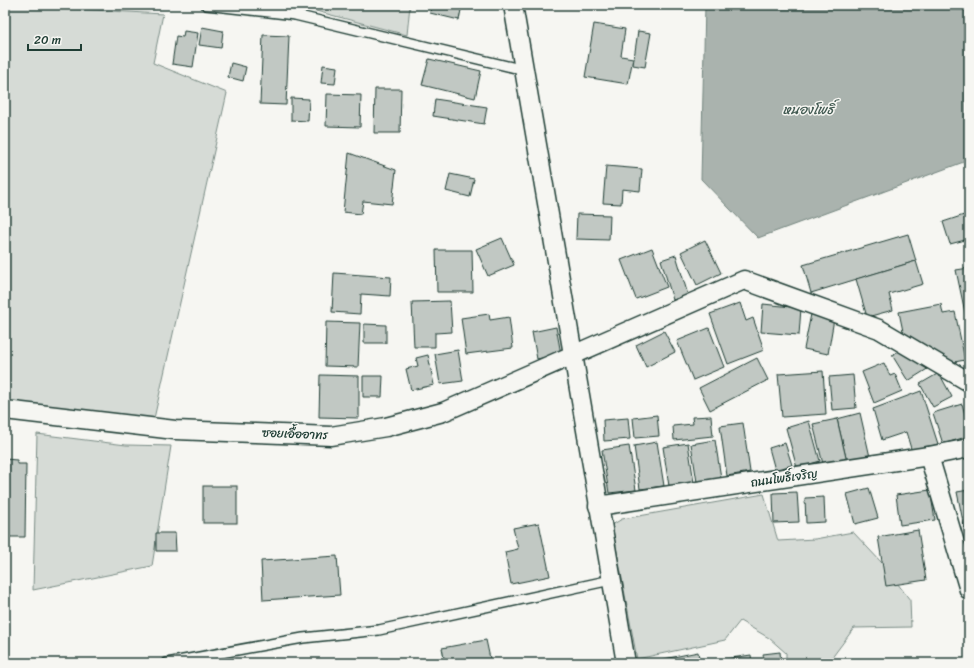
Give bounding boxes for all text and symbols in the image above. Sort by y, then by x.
scale bar [28,26,81,52]
text: 20 m [34,29,61,51]
water label: หนองโพธิ์ [783,98,840,121]
street label: ซอยเอื้ออาทร [262,422,329,446]
street label: ถนนโพธิ์เจริญ [749,462,819,494]

